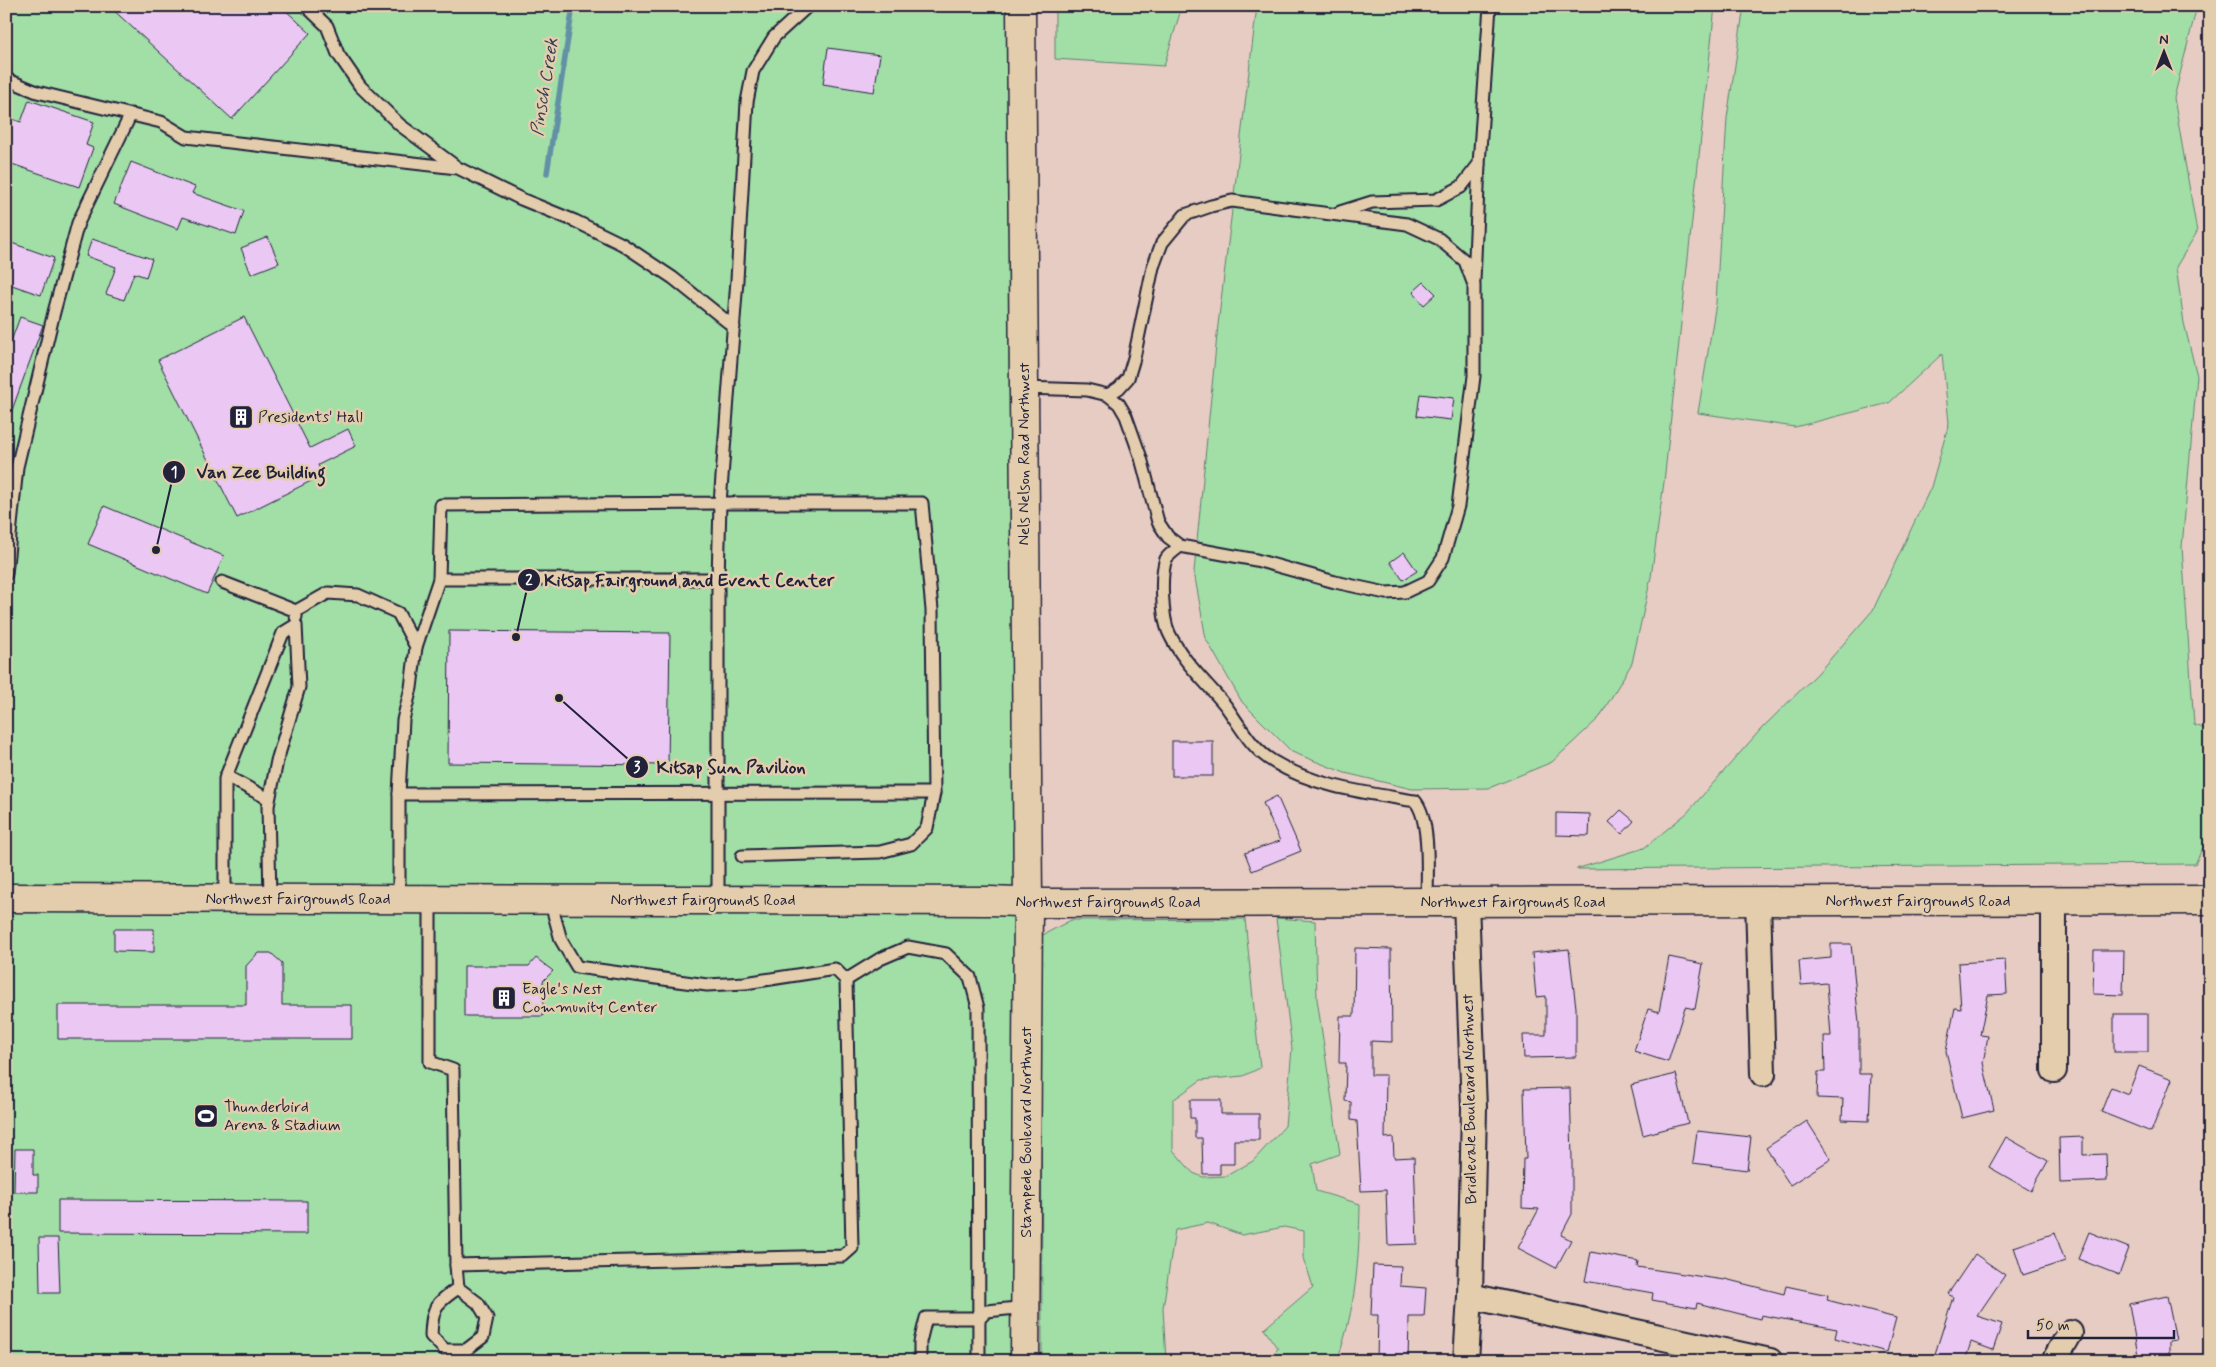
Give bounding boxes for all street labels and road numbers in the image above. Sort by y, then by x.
street label: Nels Nelson Road Northwest [1014,362,1035,546]
street label: Northwest Fairgrounds Road [205,889,391,911]
street label: Northwest Fairgrounds Road [610,890,796,912]
street label: Northwest Fairgrounds Road [1825,891,2011,913]
street label: Northwest Fairgrounds Road [1015,892,1201,914]
street label: Northwest Fairgrounds Road [1420,892,1606,914]
street label: Bridlevale Boulevard Northwest [1458,994,1482,1204]
street label: Stampede Boulevard Northwest [1016,1026,1037,1238]

